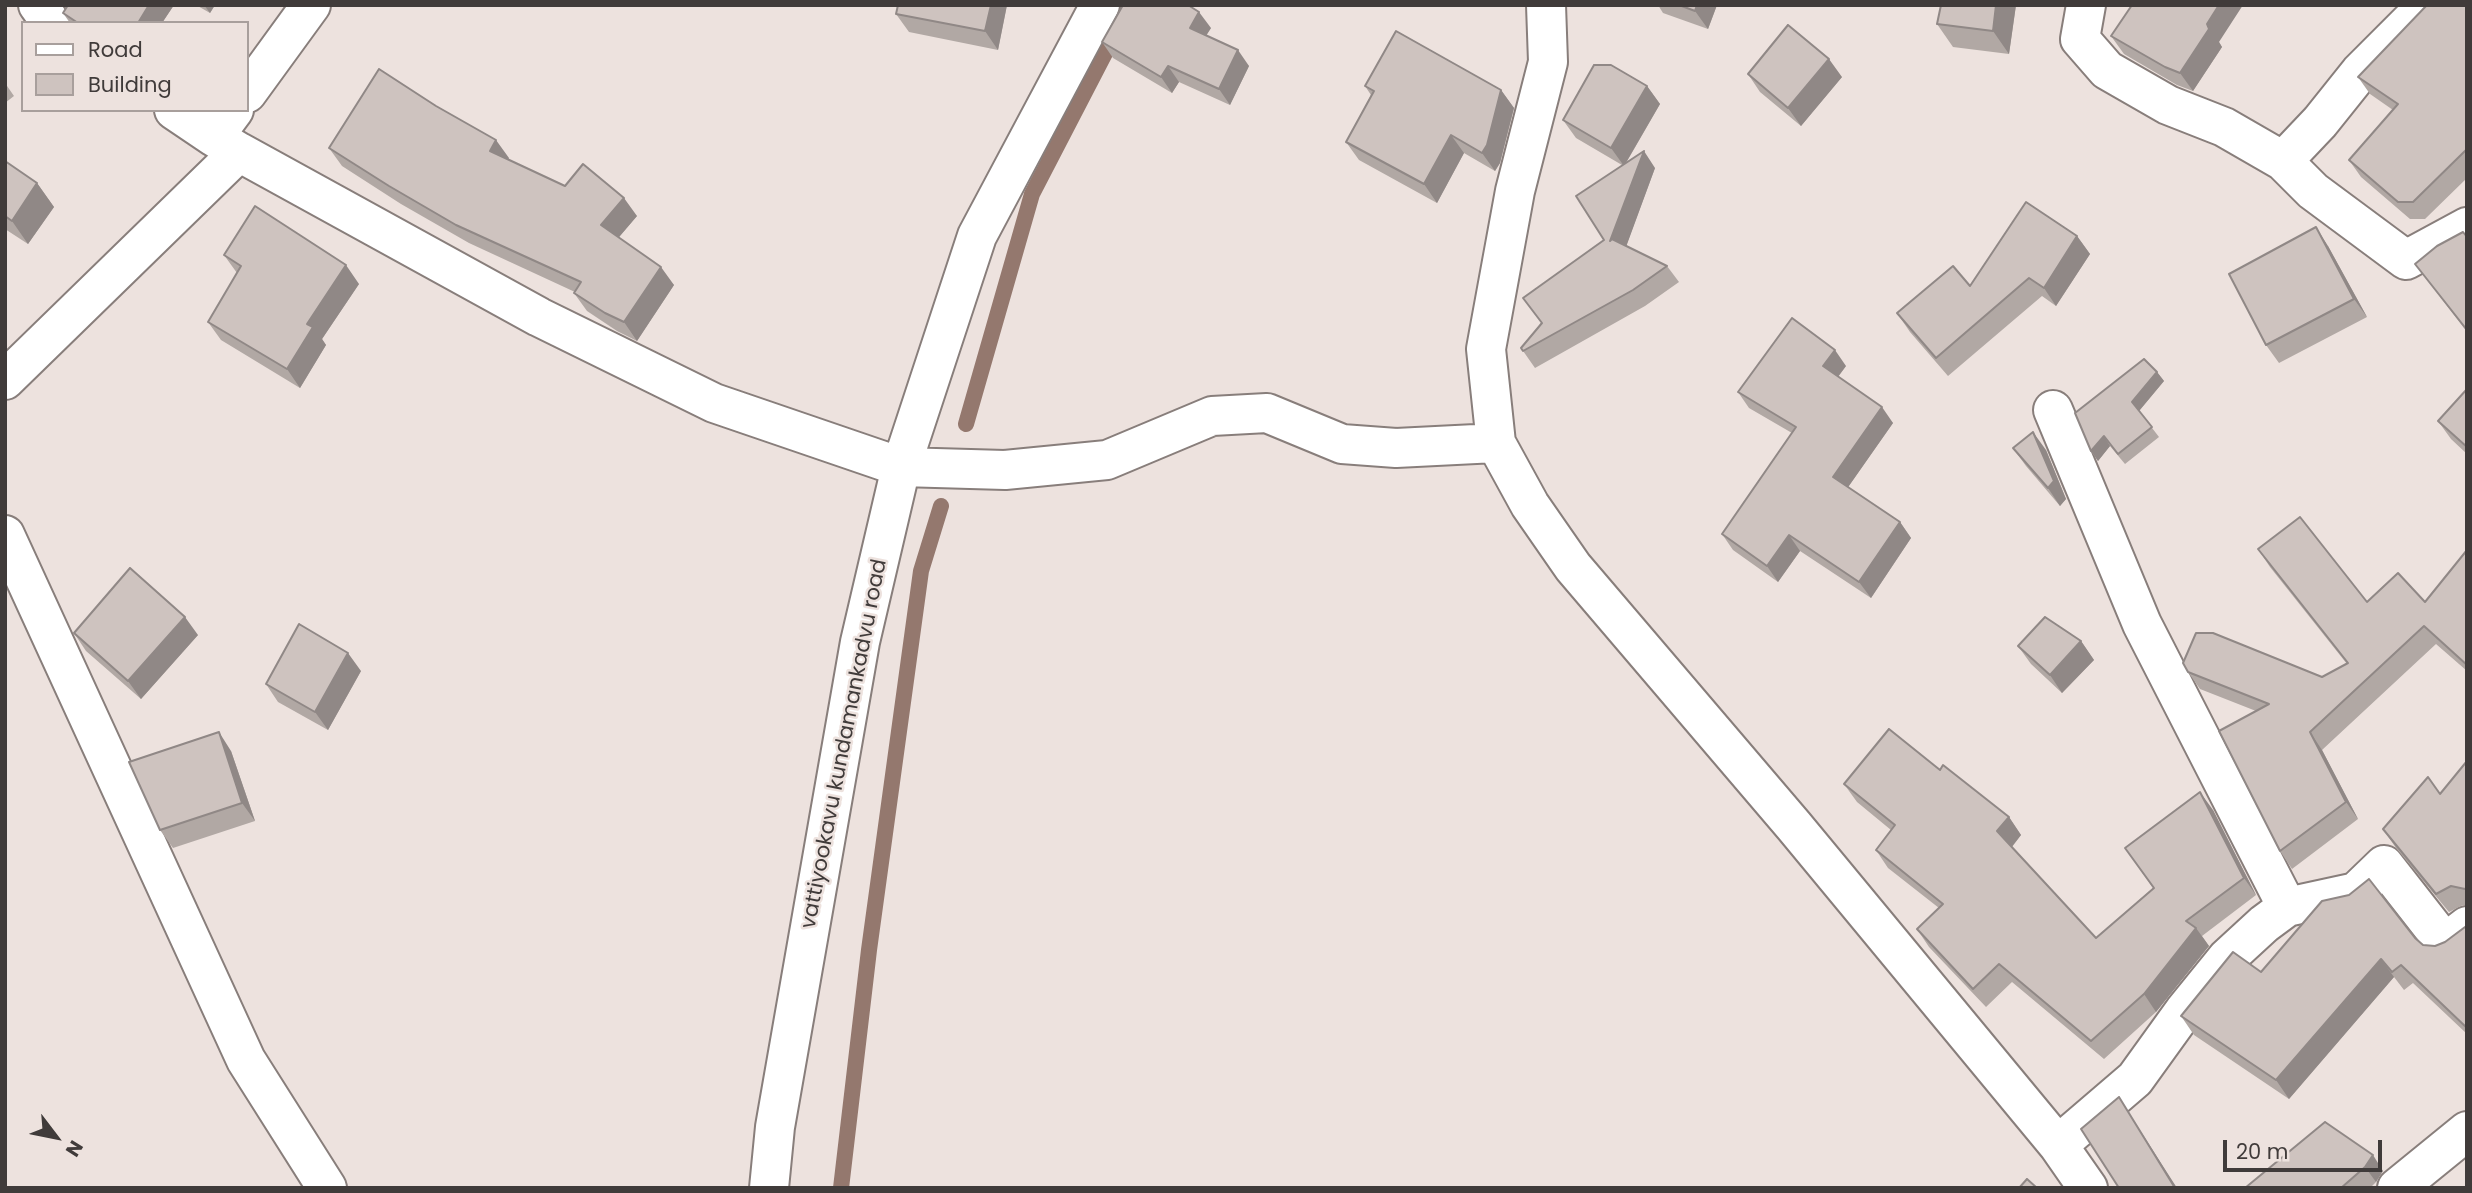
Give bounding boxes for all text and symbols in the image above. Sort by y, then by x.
legend [21,21,248,112]
text: Road [88,35,143,64]
text: Building [88,70,172,99]
street label: vattiyookavu kundamankadvu road [797,557,893,931]
north arrow [21,1102,91,1172]
scale bar [2227,1126,2386,1170]
text: N [59,1135,89,1162]
text: 20 m [2236,1137,2289,1166]

